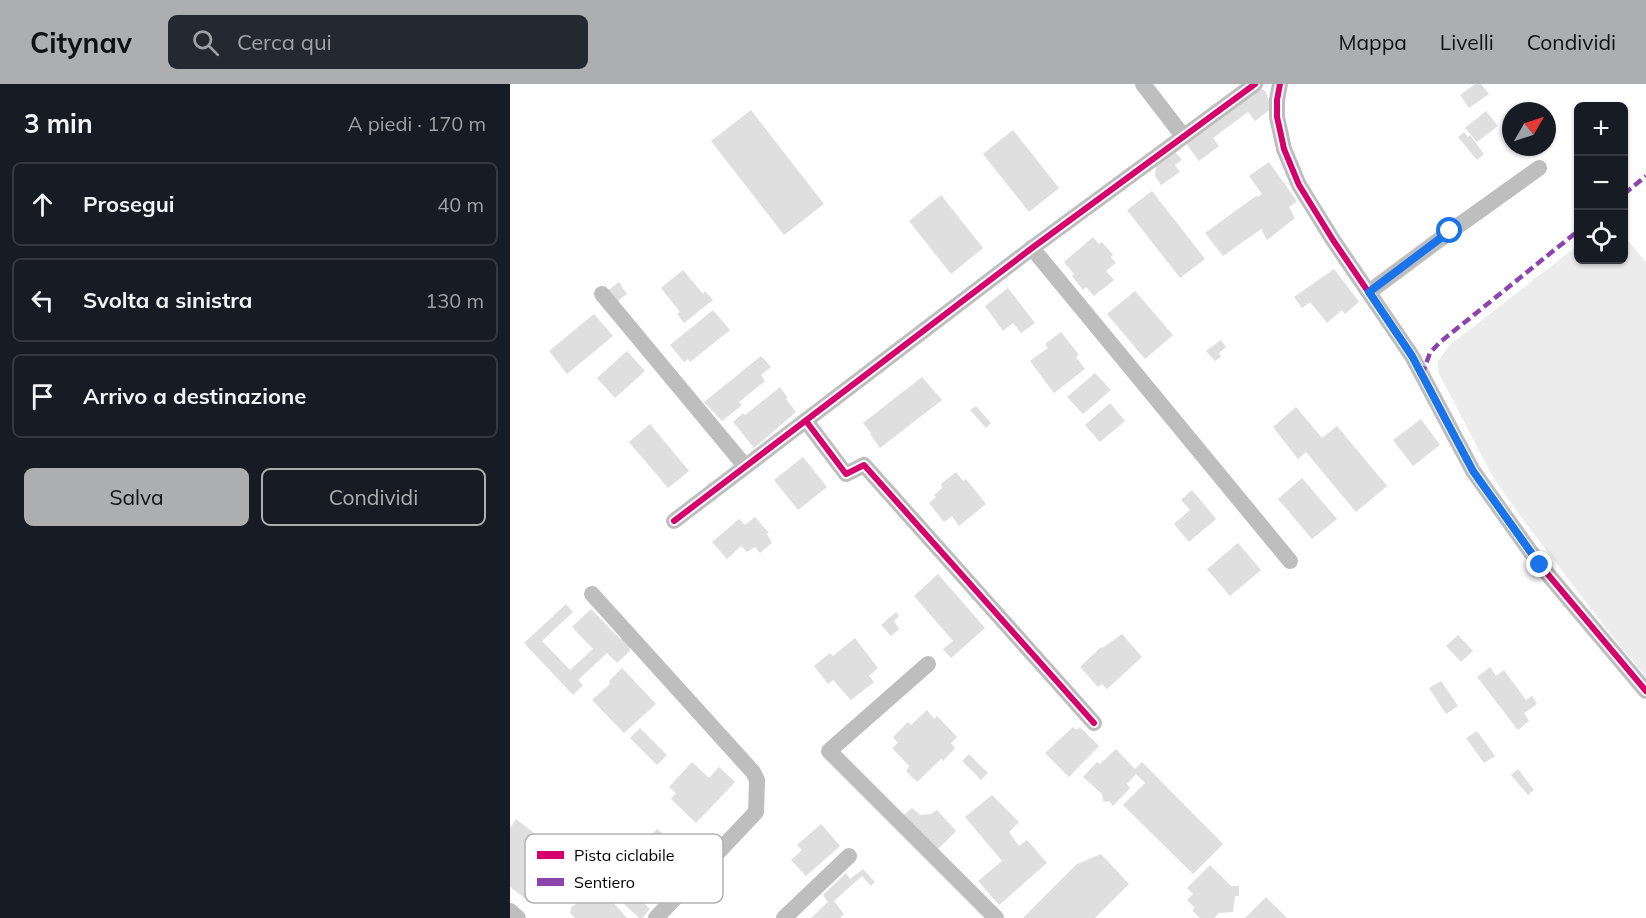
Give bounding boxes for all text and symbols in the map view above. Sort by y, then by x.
search box [168,15,588,69]
text: Citynav [30,25,132,60]
icon: search [189,26,222,59]
text: Cerca qui [237,28,332,56]
text: Mappa [1338,29,1407,55]
text: Livelli [1440,29,1494,55]
text: Condividi [1527,29,1616,55]
north arrow [1502,102,1556,156]
map controls [1574,102,1628,264]
button: + [1574,102,1628,156]
text: 3 min [24,107,93,140]
text: A piedi · 170 m [348,111,486,136]
button: − [1574,156,1628,210]
icon: ahead [26,188,59,221]
text: Prosegui [83,190,175,218]
text: 40 m [437,192,484,217]
button: locate [1574,210,1628,264]
route start [1436,217,1462,243]
icon: left [26,284,59,317]
text: Svolta a sinistra [83,286,252,314]
text: 130 m [425,288,484,313]
icon: arrive [26,380,59,413]
text: Arrivo a destinazione [83,382,306,410]
button: Salva [24,468,249,526]
button: Condividi [261,468,486,526]
route end [1526,551,1552,577]
legend [525,834,723,903]
text: Pista ciclabile [574,845,674,865]
text: Sentiero [574,872,635,892]

